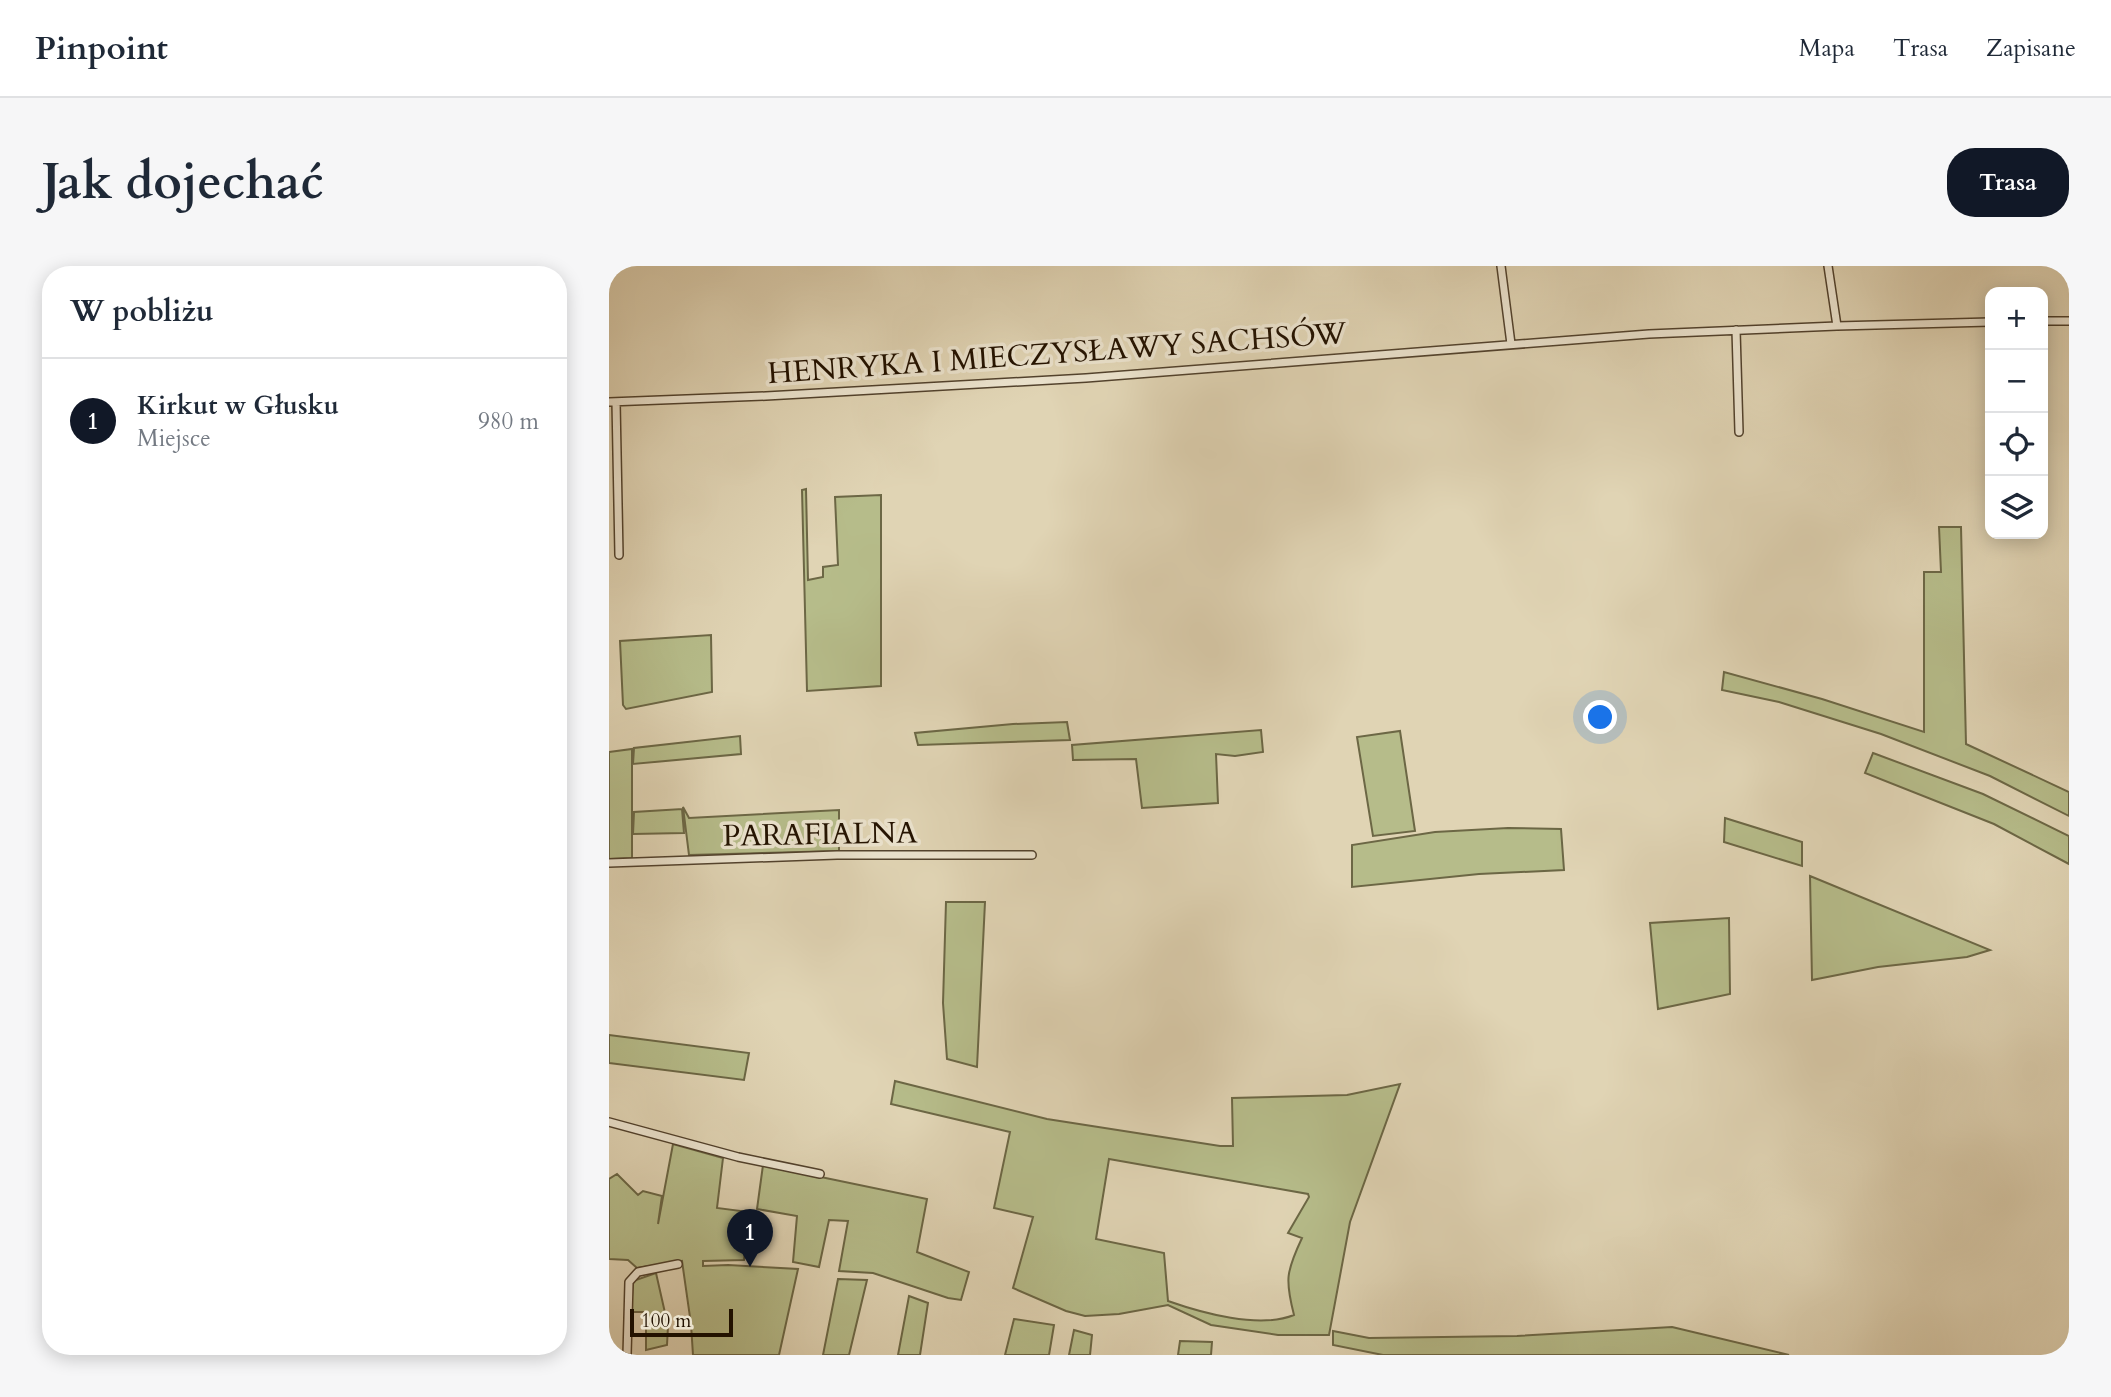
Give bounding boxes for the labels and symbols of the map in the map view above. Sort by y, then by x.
street label: HENRYKA I MIECZYSŁAWY SACHSÓW [766,313,1349,394]
your location [1583,700,1617,734]
street label: PARAFIALNA [722,812,918,857]
pin: 1 [727,1209,773,1267]
scale bar [630,1306,733,1338]

